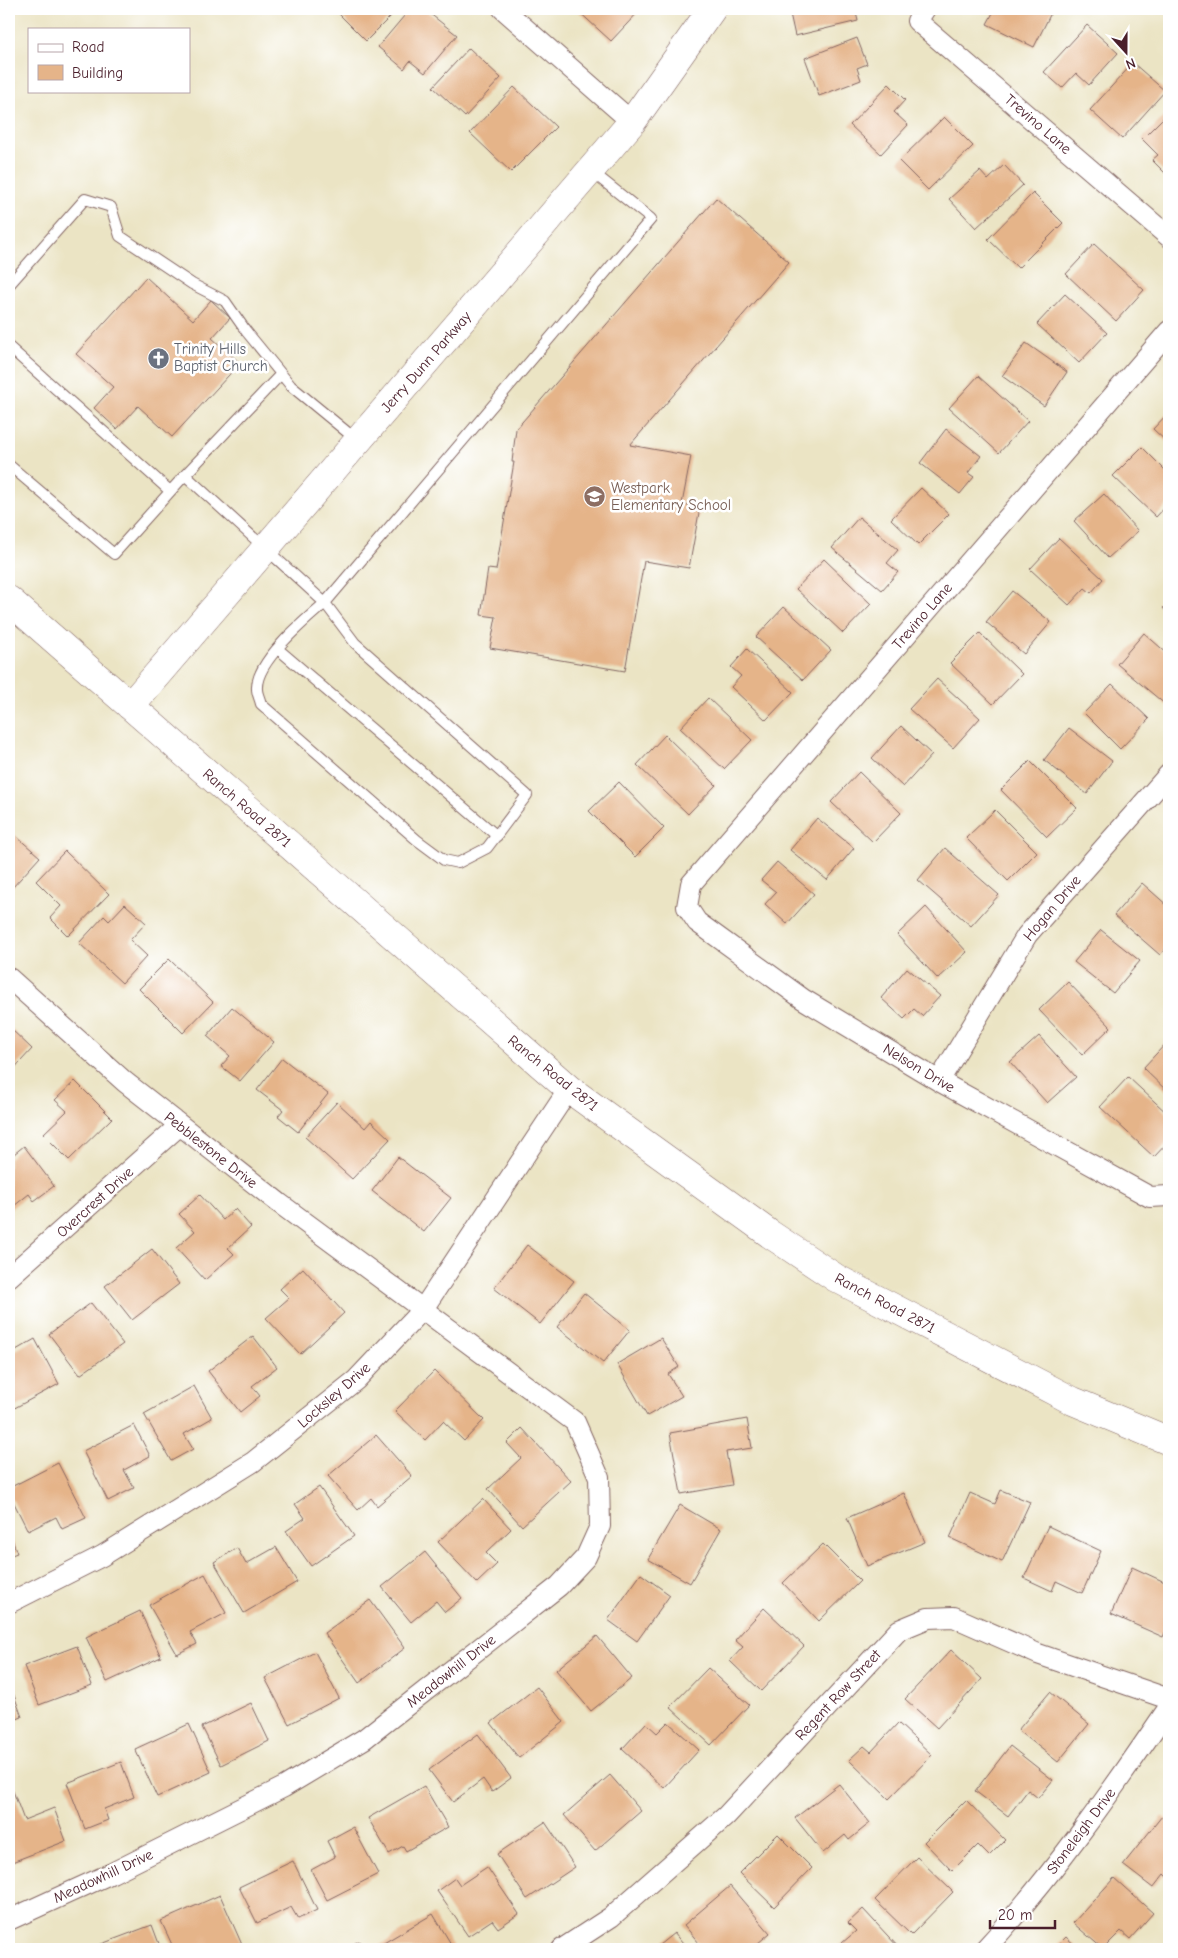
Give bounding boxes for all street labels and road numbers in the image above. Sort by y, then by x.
street label: Trevino Lane [1001,90,1075,158]
street label: Jerry Dunn Parkway [377,307,475,416]
street label: Trevino Lane [888,579,956,653]
street label: Ranch Road 2871 [199,765,295,851]
street label: Hogan Drive [1019,871,1085,944]
street label: Ranch Road 2871 [504,1031,602,1115]
street label: Nelson Drive [880,1040,959,1097]
street label: Pebblestone Drive [161,1108,262,1192]
street label: Overcrest Drive [53,1163,137,1241]
street label: Ranch Road 2871 [832,1269,938,1337]
street label: Locksley Drive [294,1358,374,1432]
street label: Meadowhill Drive [403,1630,499,1711]
street label: Regent Row Street [791,1645,885,1744]
street label: Stoneleigh Drive [1043,1784,1120,1878]
street label: Meadowhill Drive [50,1845,156,1907]

